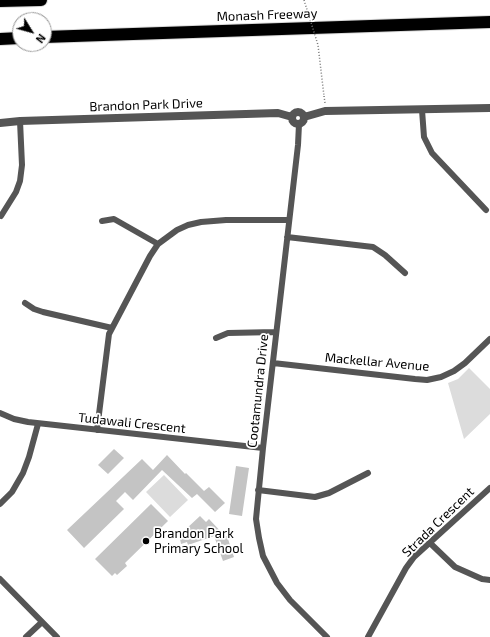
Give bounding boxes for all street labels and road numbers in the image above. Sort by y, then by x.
street label: Monash Freeway [216,5,318,25]
street label: Brandon Park Drive [89,95,203,115]
street label: Cootamundra Drive [244,333,272,449]
street label: Mackellar Avenue [324,350,430,374]
street label: Tudawali Crescent [77,410,187,436]
street label: Strada Crescent [399,484,477,560]

